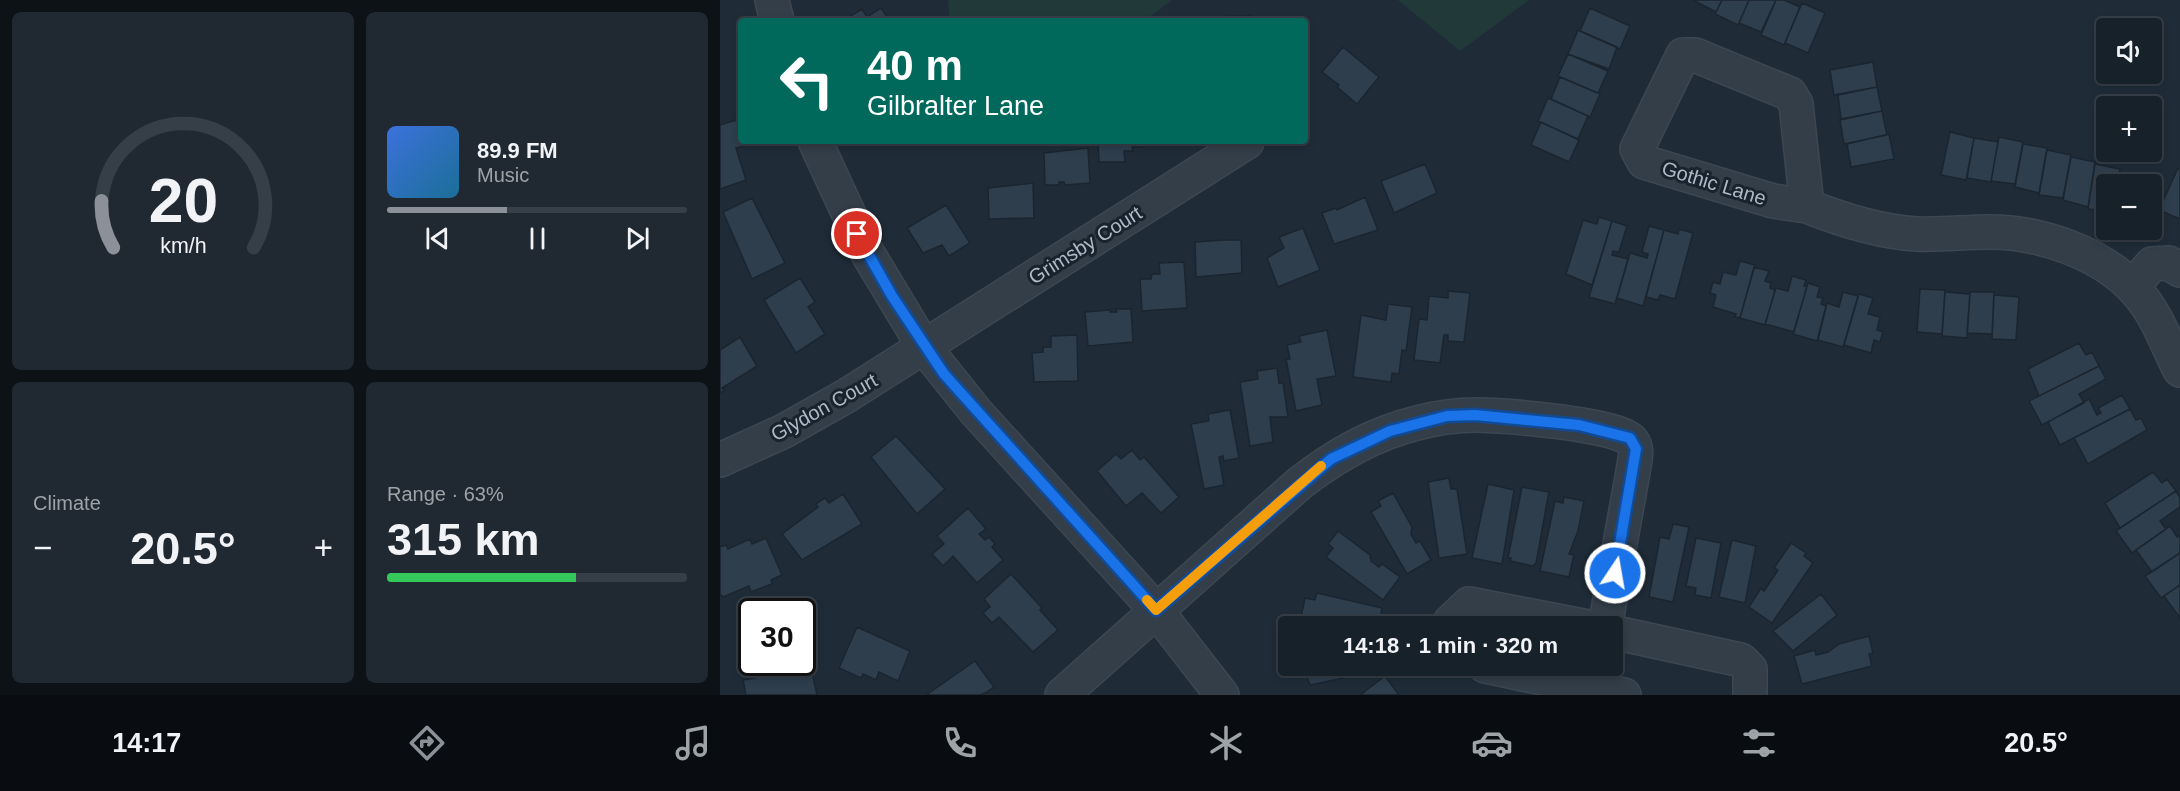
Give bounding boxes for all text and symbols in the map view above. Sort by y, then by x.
map controls [2096,18,2162,240]
button: sound [2096,18,2162,84]
icon: left [768,42,846,120]
text: 40 m [867,42,963,89]
text: Gilbralter Lane [867,91,1044,121]
button: + [2096,96,2162,162]
text: 89.9 FM [477,138,558,163]
street label: Gothic Lane [1659,157,1769,209]
text: Music [477,164,529,186]
text: 20 [148,166,218,235]
button: − [2096,174,2162,240]
street label: Grimsby Court [1025,201,1146,288]
pin [831,208,882,259]
icon: arrive [840,217,873,250]
icon: previous [421,222,454,255]
icon: pause [521,222,554,255]
icon: next [621,222,654,255]
text: km/h [160,234,206,258]
street label: Glydon Court [767,369,881,445]
text: Range · 63% [387,483,504,505]
text: Climate [33,492,101,514]
text: 315 km [387,514,540,565]
text: 20.5° [130,523,236,574]
text: − [33,529,52,566]
text: + [314,529,333,566]
position arrow [1583,541,1647,605]
speed limit sign: 30 [738,598,816,676]
text: 14:18 · 1 min · 320 m [1343,633,1558,658]
icon: directions [406,722,448,764]
icon: music [672,722,714,764]
icon: phone [939,722,981,764]
icon: climate [1205,722,1247,764]
icon: car [1471,722,1513,764]
icon: filters [1738,722,1780,764]
text: 14:17 [112,728,181,758]
text: 20.5° [2004,728,2068,758]

